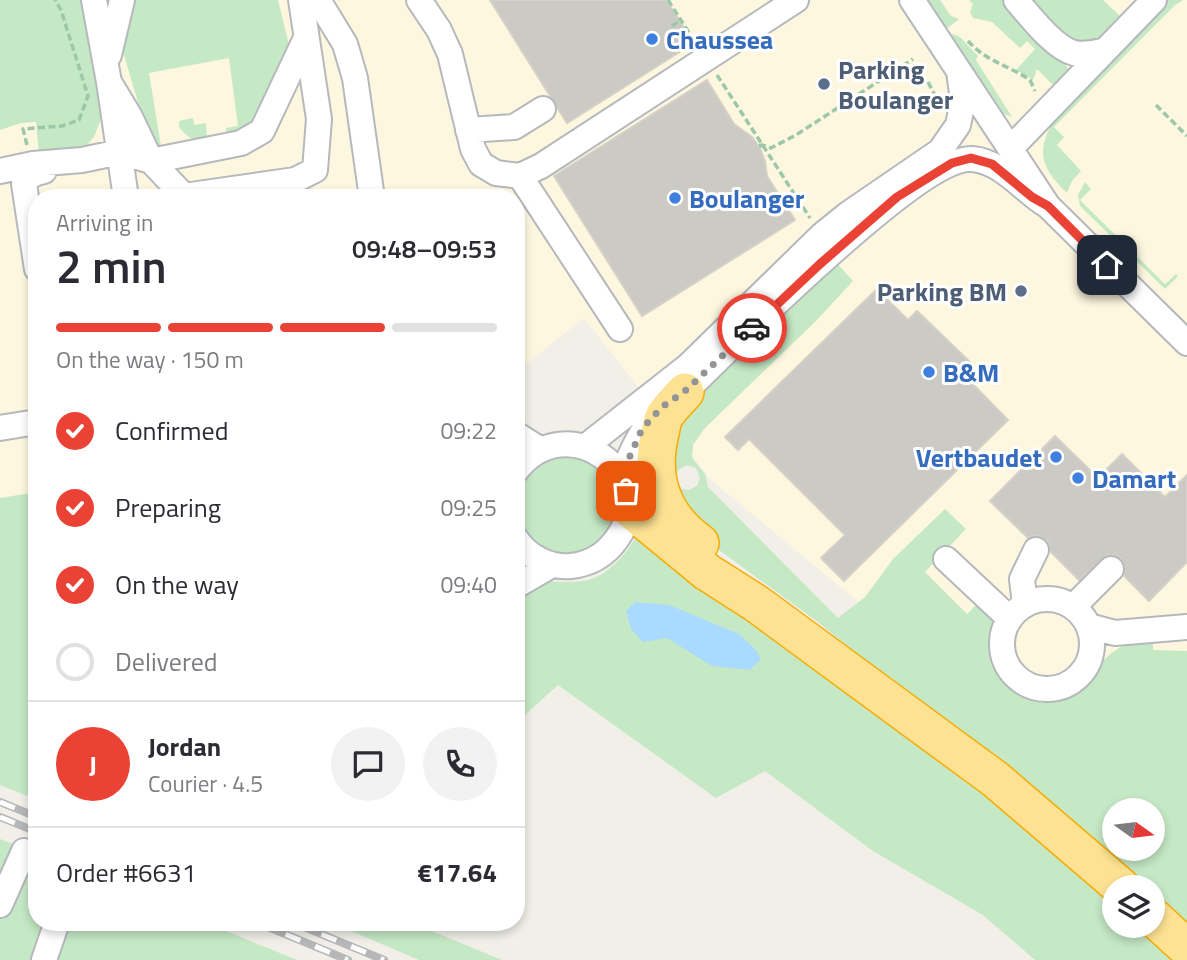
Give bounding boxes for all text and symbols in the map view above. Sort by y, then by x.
place label: Chaussea [666,20,773,59]
marker: Chaussea [644,31,660,47]
place label: Parking Boulanger [838,50,954,119]
marker: Parking Boulanger [816,76,832,92]
place label: Boulanger [689,179,805,218]
marker: Boulanger [667,190,683,206]
text: Arriving in [56,205,153,240]
text: 09:48–09:53 [352,229,497,268]
text: 2 min [56,231,167,301]
pin [1077,235,1137,295]
icon: home [1088,246,1126,284]
place label: Parking BM [877,272,1007,311]
marker: Parking BM [1013,283,1029,299]
courier [717,293,787,363]
icon: car [733,309,771,347]
text: On the way · 150 m [56,342,244,377]
place label: B&M [943,353,999,392]
marker: B&M [921,364,937,380]
text: Confirmed [115,411,229,450]
icon: check [56,412,94,450]
text: 09:22 [440,413,497,448]
place label: Vertbaudet [916,438,1042,477]
marker: Vertbaudet [1048,449,1064,465]
place label: Damart [1092,459,1176,498]
pin [596,461,656,521]
marker: Damart [1070,470,1086,486]
icon: bag [607,472,645,510]
text: Preparing [115,488,221,527]
icon: check [56,489,94,527]
text: 09:25 [440,490,497,525]
text: On the way [115,565,239,604]
icon: check [56,566,94,604]
text: 09:40 [440,567,497,602]
text: Delivered [115,642,218,681]
text: Jordan [148,727,221,766]
button: chat [331,727,405,801]
button: phone [423,727,497,801]
text: J [89,745,97,784]
text: Courier · 4.5 [148,766,263,801]
north arrow [1102,798,1166,861]
map controls [1102,798,1165,938]
text: Order #6631 [56,853,196,892]
text: €17.64 [418,853,497,892]
button: layers [1102,875,1165,938]

